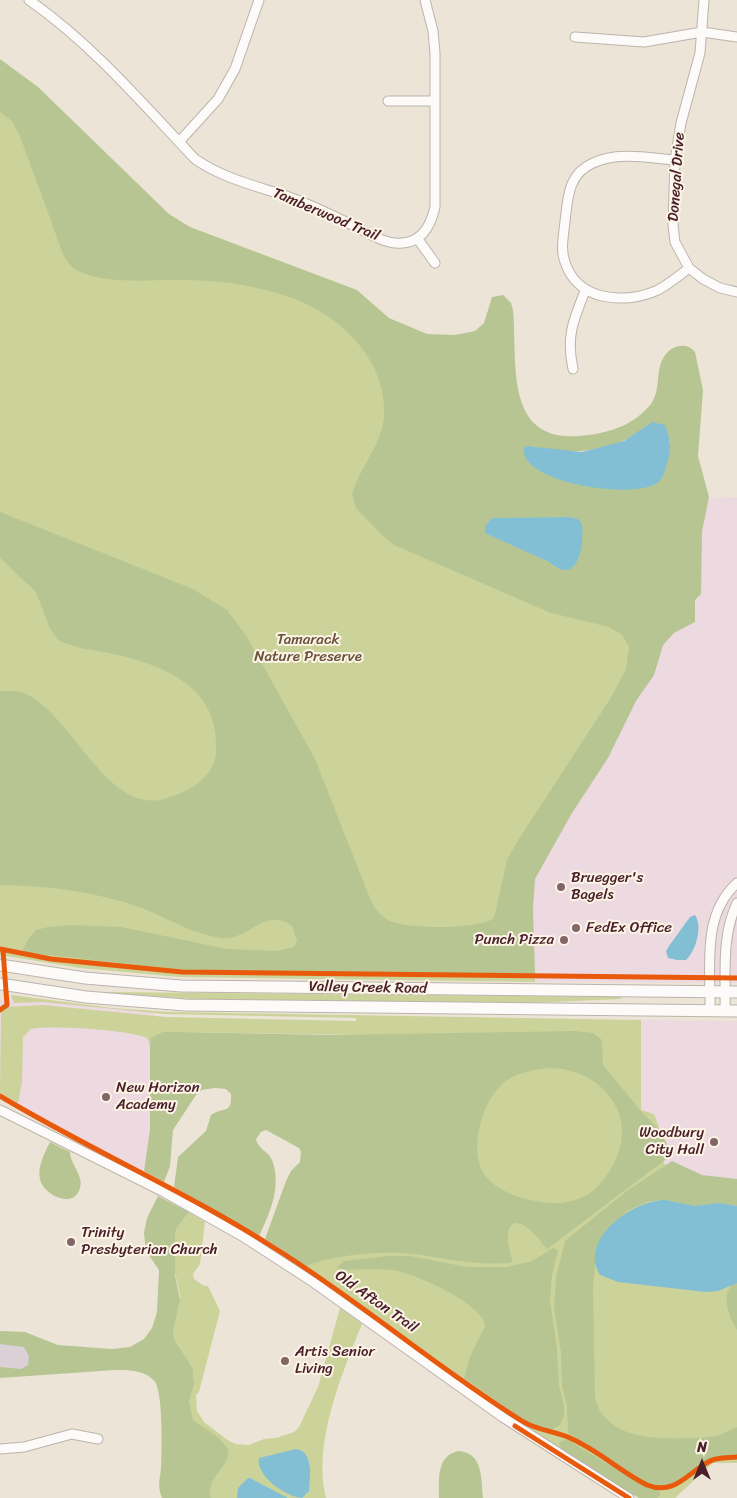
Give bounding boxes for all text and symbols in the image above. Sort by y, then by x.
street label: Donegal Drive [665,132,689,222]
street label: Tamberwood Trail [270,184,382,246]
park label: Tamarack Nature Preserve [254,631,362,666]
place label: Bruegger's Bagels [571,869,643,904]
marker: Bruegger's Bagels [555,881,567,893]
place label: FedEx Office [586,919,672,937]
marker: FedEx Office [570,922,582,934]
place label: Punch Pizza [475,931,554,949]
marker: Punch Pizza [558,934,570,946]
street label: Valley Creek Road [309,978,427,998]
place label: New Horizon Academy [116,1079,200,1114]
marker: New Horizon Academy [100,1091,112,1103]
place label: Woodbury City Hall [639,1124,704,1159]
marker: Woodbury City Hall [708,1136,720,1148]
place label: Trinity Presbyterian Church [81,1224,217,1259]
marker: Trinity Presbyterian Church [65,1236,77,1248]
street label: Old Afton Trail [331,1267,421,1337]
place label: Artis Senior Living [295,1343,375,1378]
marker: Artis Senior Living [279,1355,291,1367]
text: N [697,1435,707,1460]
north arrow [677,1438,727,1488]

